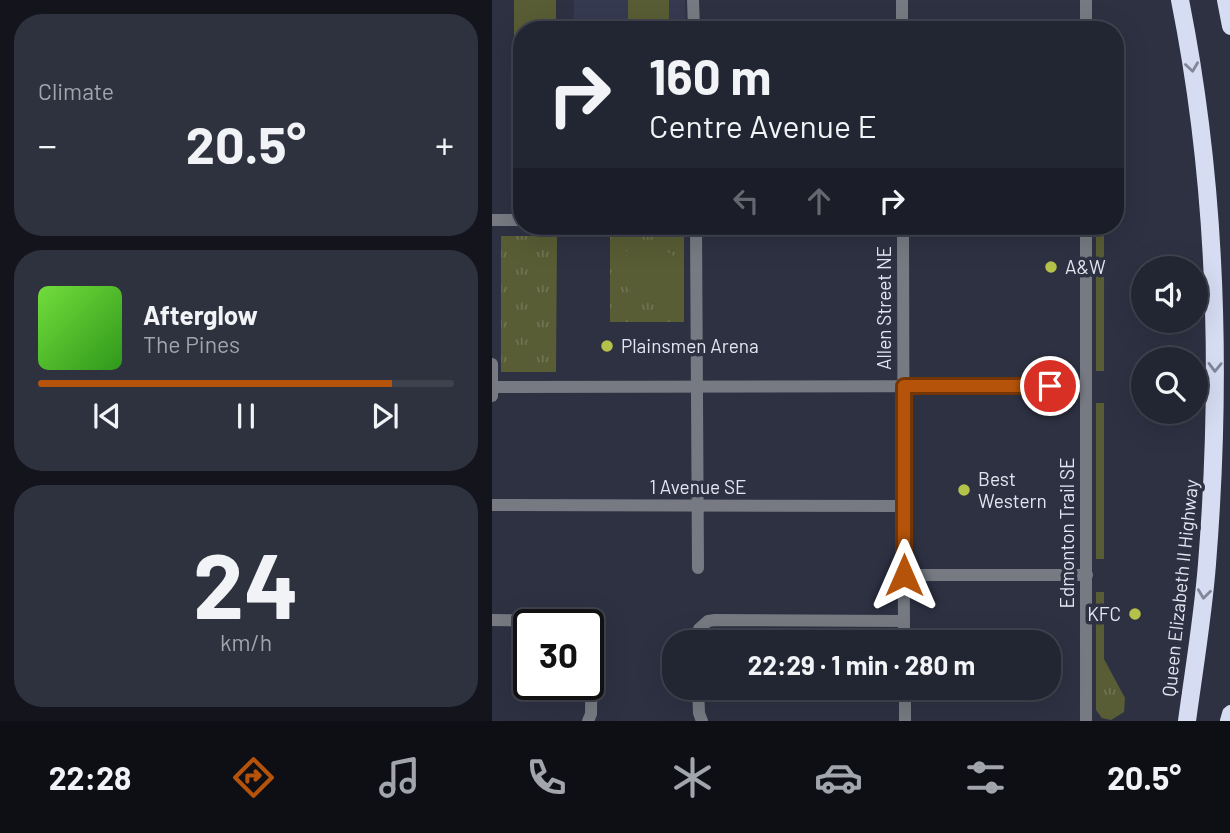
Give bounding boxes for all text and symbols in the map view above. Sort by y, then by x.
text: 160 m [649,46,771,105]
icon: right [534,49,625,140]
one-way arrow [1184,61,1199,73]
text: Climate [38,77,114,105]
text: Centre Avenue E [649,106,877,144]
text: 20.5° [186,112,306,174]
text: − [38,121,57,167]
text: + [435,121,454,167]
icon: left [727,182,765,220]
icon: ahead [800,182,838,220]
icon: right [873,182,911,220]
street label: Allen Street NE [872,246,895,370]
place label: A&W [1065,255,1106,278]
map controls [1131,256,1208,424]
button: sound [1131,256,1208,333]
marker: A&W [1043,259,1059,275]
text: Afterglow [143,299,258,330]
text: The Pines [143,330,240,358]
place label: Plainsmen Arena [621,334,759,357]
marker: Plainsmen Arena [599,338,615,354]
button: search [1131,347,1208,424]
pin [1020,356,1080,416]
one-way arrow [1207,362,1223,373]
icon: arrive [1031,367,1069,405]
icon: previous [88,397,126,435]
icon: pause [227,397,265,435]
icon: next [366,397,404,435]
street label: Edmonton Trail SE [1055,457,1078,609]
place label: Best Western [978,467,1047,512]
street label: 1 Avenue SE [649,475,747,498]
street label: Queen Elizabeth II Highway [1157,478,1202,698]
marker: Best Western [956,482,972,498]
text: 24 [193,528,299,637]
position arrow [867,538,941,612]
one-way arrow [1196,588,1211,600]
place label: KFC [1087,602,1121,625]
marker: KFC [1127,606,1143,622]
speed limit sign: 30 [513,609,604,700]
text: km/h [220,628,272,656]
text: 22:29 · 1 min · 280 m [748,649,975,680]
icon: directions [229,753,278,802]
icon: music [375,753,424,802]
icon: phone [522,753,571,802]
icon: climate [668,753,717,802]
icon: car [814,753,863,802]
icon: filters [961,753,1010,802]
text: 22:28 [49,758,131,796]
text: 20.5° [1107,758,1181,796]

